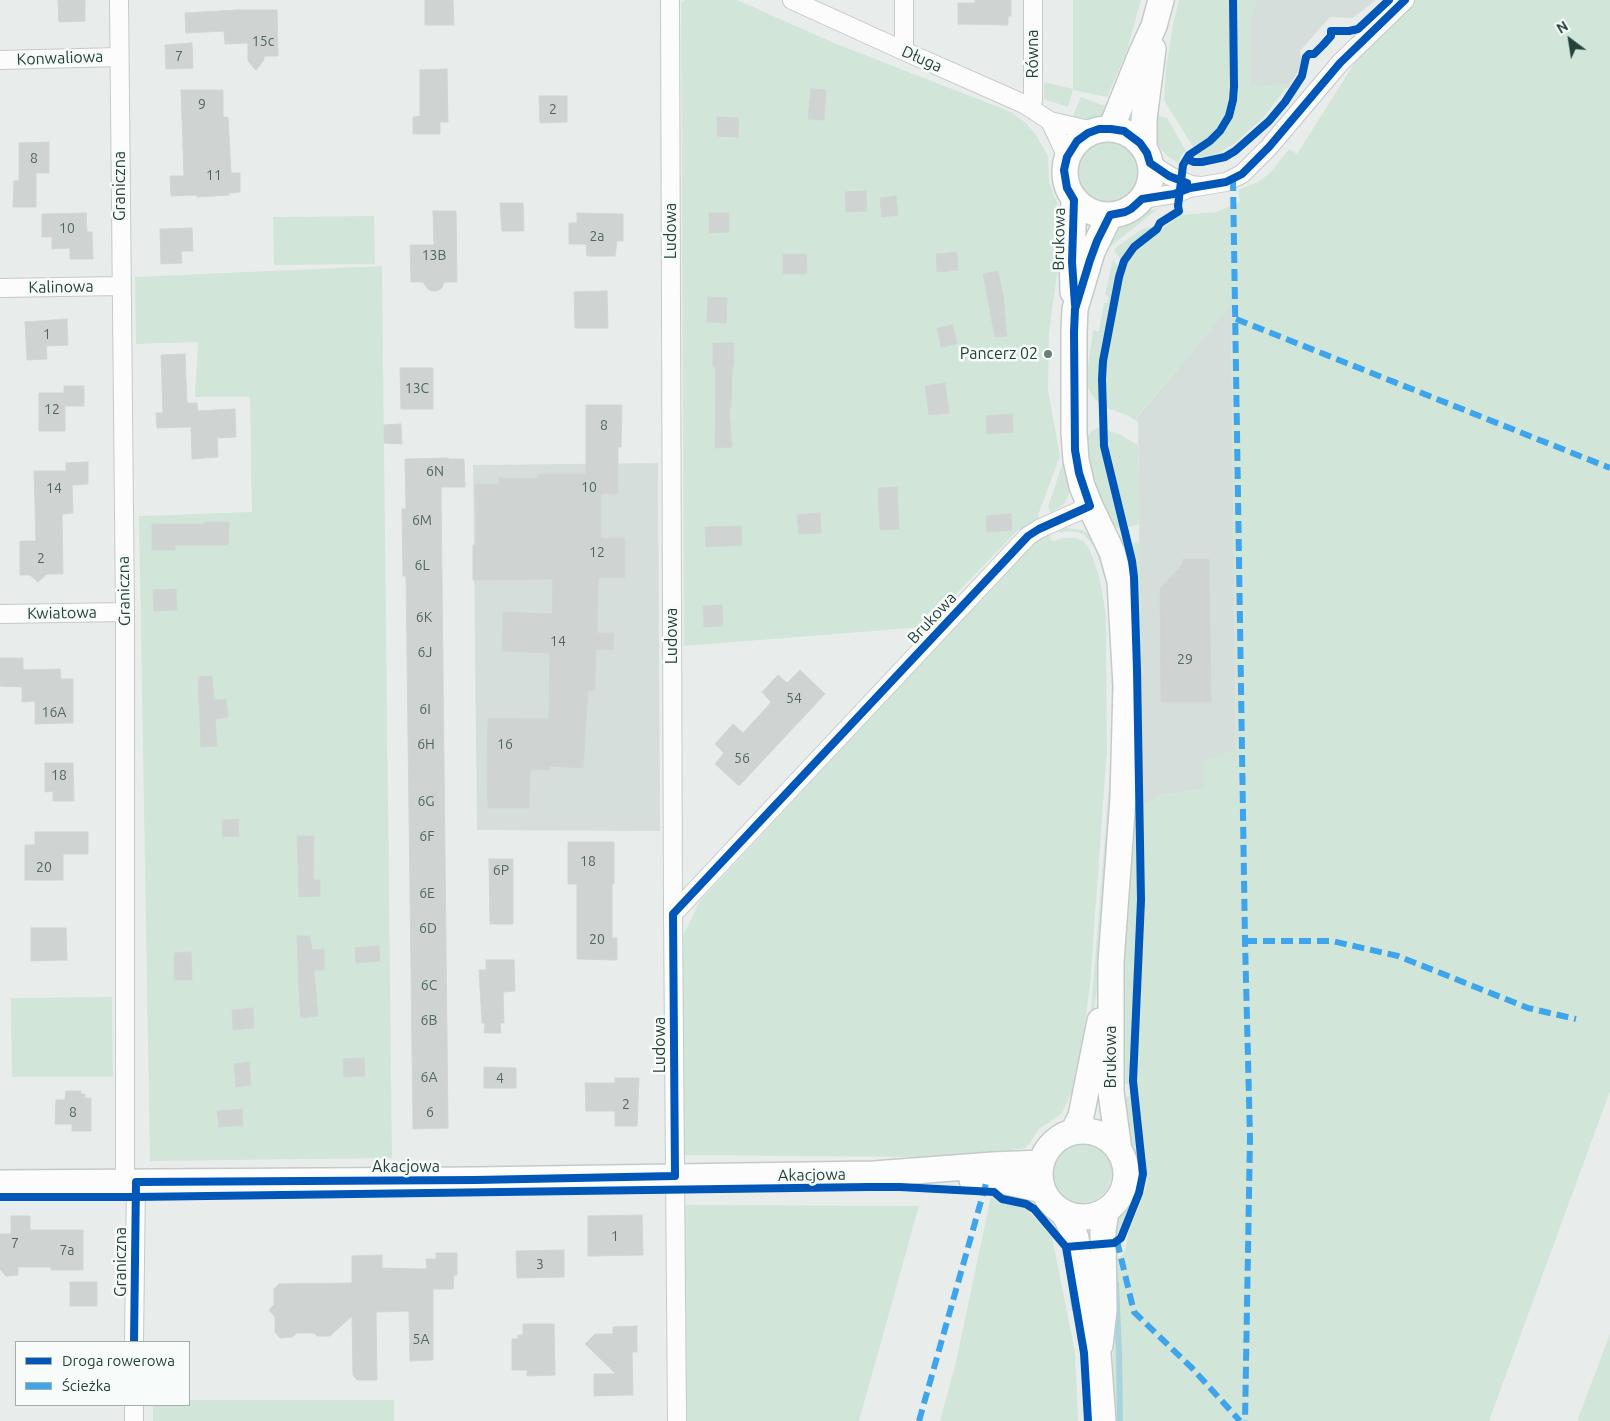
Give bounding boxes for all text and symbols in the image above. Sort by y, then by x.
north arrow [1545,15,1595,65]
text: N [1554,18,1571,37]
street label: Równa [1023,29,1043,79]
house number: 15c [252,33,274,49]
street label: Długa [899,42,945,76]
street label: Konwaliowa [16,47,104,69]
house number: 7 [175,48,183,64]
house number: 9 [198,96,206,112]
house number: 2 [549,101,557,117]
house number: 8 [30,150,38,166]
street label: Graniczna [110,151,130,221]
house number: 11 [206,167,222,183]
street label: Ludowa [661,203,681,259]
street label: Brukowa [1049,207,1069,271]
house number: 10 [59,220,75,236]
house number: 2a [589,228,605,244]
house number: 13B [422,247,446,263]
street label: Kalinowa [28,277,94,297]
house number: 1 [43,326,51,342]
place label: Pancerz 02 [960,344,1038,364]
marker: Pancerz 02 [1042,348,1054,360]
house number: 13C [405,380,429,396]
house number: 12 [44,401,60,417]
house number: 8 [600,417,608,433]
house number: 6N [426,463,444,479]
house number: 10 [581,479,597,495]
house number: 14 [46,480,62,496]
house number: 6M [412,512,432,528]
house number: 12 [589,544,605,560]
house number: 2 [37,550,45,566]
street label: Graniczna [114,556,134,626]
house number: 6L [414,557,430,573]
street label: Brukowa [903,588,961,648]
street label: Kwiatowa [27,603,97,623]
street label: Ludowa [662,608,682,664]
house number: 6K [416,609,432,625]
house number: 14 [550,633,566,649]
house number: 6J [418,644,432,660]
house number: 29 [1177,651,1193,667]
house number: 54 [786,690,802,706]
house number: 6I [419,701,431,717]
house number: 16A [42,704,66,720]
house number: 6H [417,736,435,752]
house number: 16 [497,736,513,752]
house number: 56 [734,750,750,766]
house number: 18 [51,767,67,783]
house number: 6G [417,793,435,809]
house number: 6F [419,828,435,844]
house number: 18 [580,853,596,869]
house number: 20 [36,859,52,875]
house number: 6P [493,862,509,878]
house number: 6E [419,885,435,901]
house number: 6D [419,920,437,936]
house number: 20 [589,931,605,947]
house number: 6C [421,977,437,993]
house number: 6B [421,1012,437,1028]
street label: Ludowa [650,1017,670,1073]
street label: Brukowa [1101,1025,1121,1089]
house number: 6A [421,1069,437,1085]
house number: 4 [496,1070,504,1086]
house number: 2 [622,1096,630,1112]
house number: 8 [69,1104,77,1120]
house number: 6 [426,1104,434,1120]
street label: Akacjowa [372,1157,440,1177]
street label: Akacjowa [778,1165,846,1185]
street label: Graniczna [111,1227,131,1297]
house number: 1 [611,1228,619,1244]
house number: 7 [11,1235,19,1251]
house number: 7a [59,1242,75,1258]
house number: 3 [536,1256,544,1272]
house number: 5A [413,1331,429,1347]
legend [15,1341,190,1406]
text: Droga rowerowa [62,1352,175,1369]
text: Ścieżka [62,1377,111,1394]

